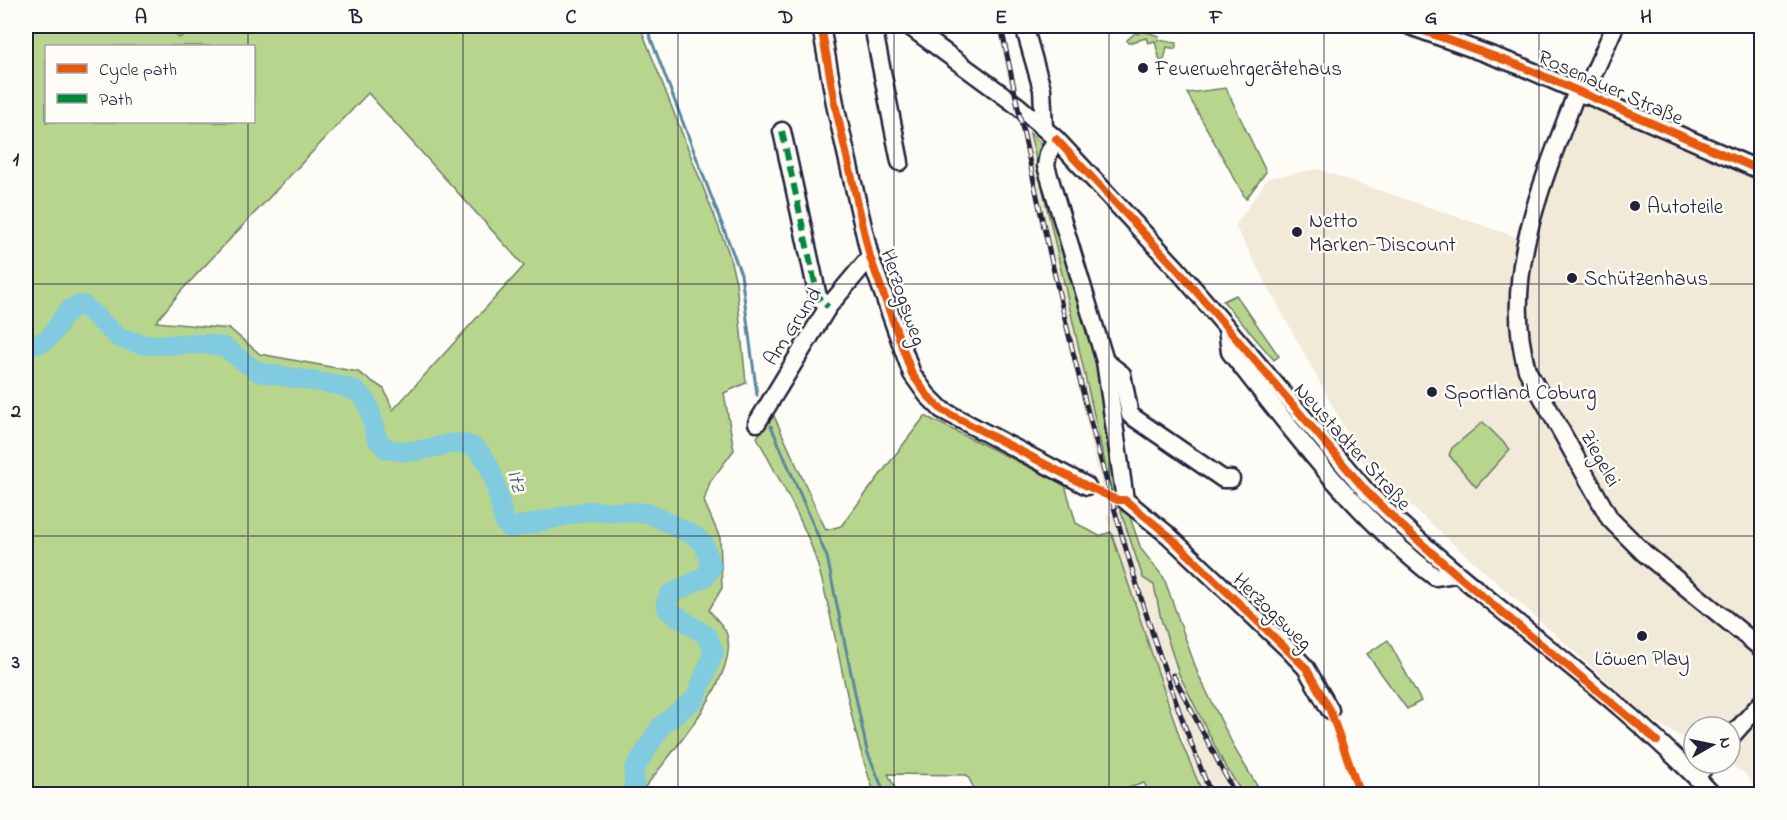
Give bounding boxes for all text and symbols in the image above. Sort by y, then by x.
text: A [135,4,147,33]
text: B [348,4,363,33]
text: C [566,4,577,33]
text: D [778,4,793,33]
text: E [995,4,1007,33]
text: F [1209,4,1223,33]
text: G [1425,4,1438,33]
text: H [1640,4,1652,33]
street label: Rosenauer Straße [1533,43,1688,135]
legend [45,45,255,123]
place label: Feuerwehrgerätehaus [1154,55,1342,87]
text: Cycle path [99,58,177,84]
marker: Feuerwehrgerätehaus [1136,61,1150,75]
text: Path [99,88,133,114]
text: 1 [13,146,20,175]
place label: Autoteile [1647,193,1724,223]
marker: Autoteile [1628,199,1642,213]
place label: Netto Marken-Discount [1309,207,1456,261]
marker: Netto Marken-Discount [1290,225,1304,239]
street label: Herzogsweg [870,245,933,351]
place label: Schützenhaus [1584,265,1708,295]
marker: Schützenhaus [1565,271,1579,285]
street label: Am Grund [757,282,830,372]
street label: Neustadter Straße [1286,377,1418,519]
place label: Sportland Coburg [1444,379,1596,411]
marker: Sportland Coburg [1425,385,1439,399]
text: 2 [10,398,21,427]
street label: Ziegelei [1570,425,1627,494]
water label: Itz [497,466,534,497]
street label: Herzogsweg [1224,567,1318,660]
marker: Löwen Play [1635,629,1649,643]
place label: Löwen Play [1595,645,1689,677]
text: 3 [11,649,20,678]
north arrow [1682,715,1742,775]
text: N [1712,736,1738,750]

